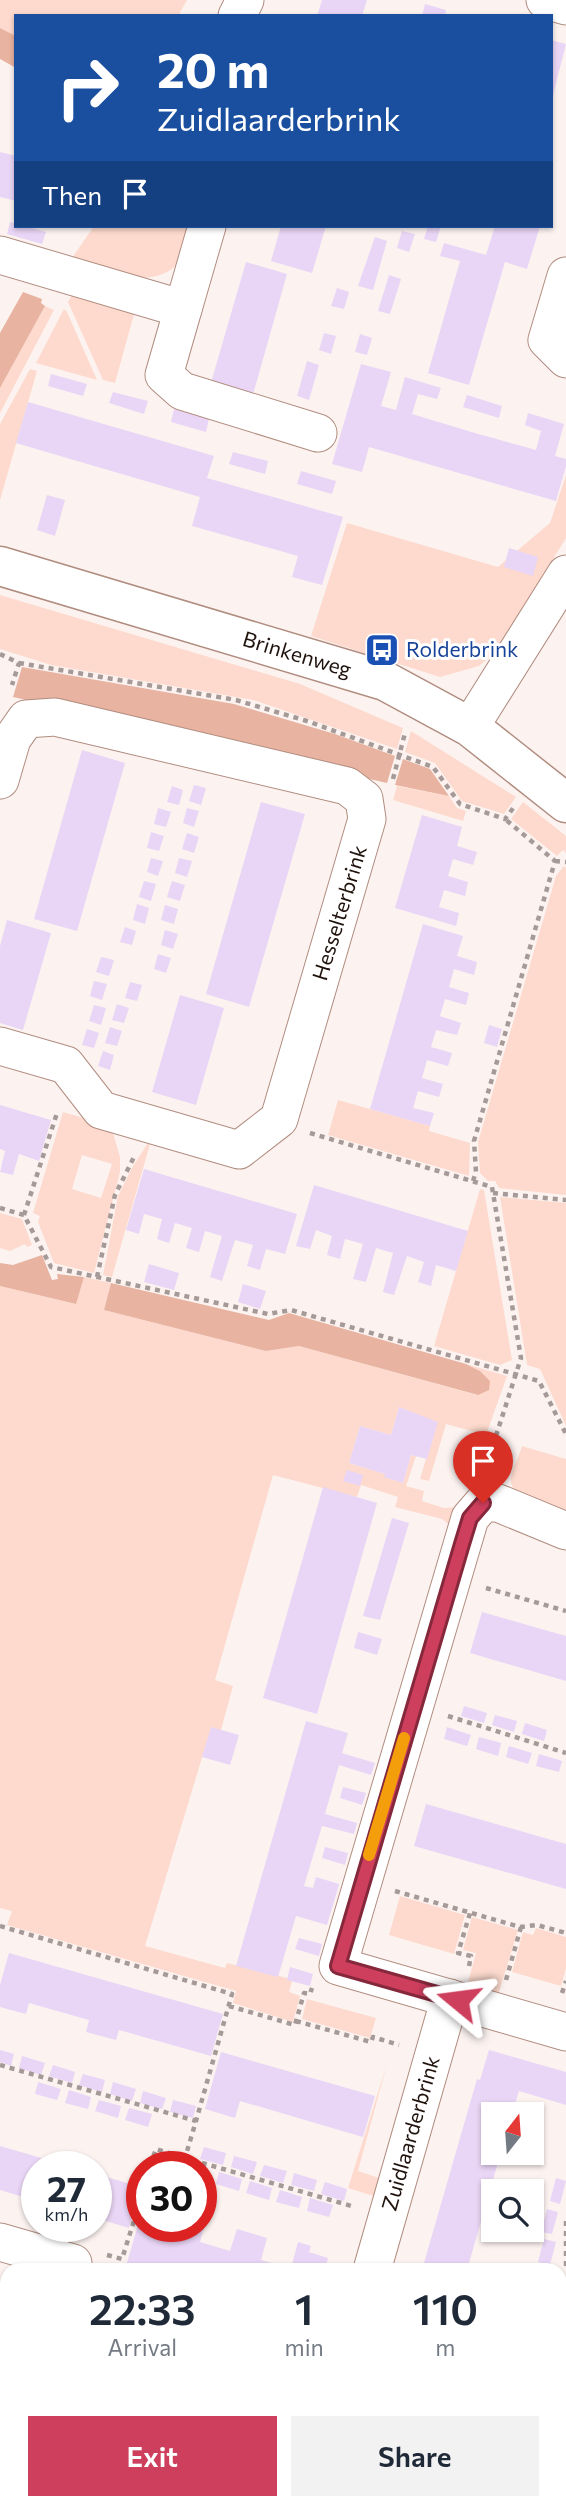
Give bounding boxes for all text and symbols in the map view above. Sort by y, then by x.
text: 20 m [157,38,269,98]
icon: right [42,42,133,133]
text: Zuidlaarderbrink [157,98,401,138]
icon: arrive [116,175,154,213]
text: Then [42,179,102,210]
street label: Brinkenweg [240,625,355,681]
bus stop icon: Rolderbrink [363,631,401,669]
place label: Rolderbrink [406,636,518,661]
street label: Hesselterbrink [306,842,371,983]
pin [453,1431,513,1503]
icon: arrive [464,1442,502,1480]
position arrow [421,1963,495,2037]
street label: Zuidlaarderbrink [376,2053,444,2213]
north arrow [481,2102,544,2165]
map controls [481,2102,544,2242]
speed limit sign: 30 [126,2151,217,2242]
text: 27 [47,2166,86,2209]
button: search [481,2179,544,2242]
text: km/h [45,2203,88,2225]
text: 22:33 [89,2282,196,2334]
text: 1 [295,2282,314,2334]
text: 110 [413,2282,478,2334]
text: Arrival [107,2333,177,2361]
text: min [285,2333,324,2361]
text: m [435,2333,455,2361]
button: Exit [28,2416,277,2496]
button: Share [291,2416,539,2496]

